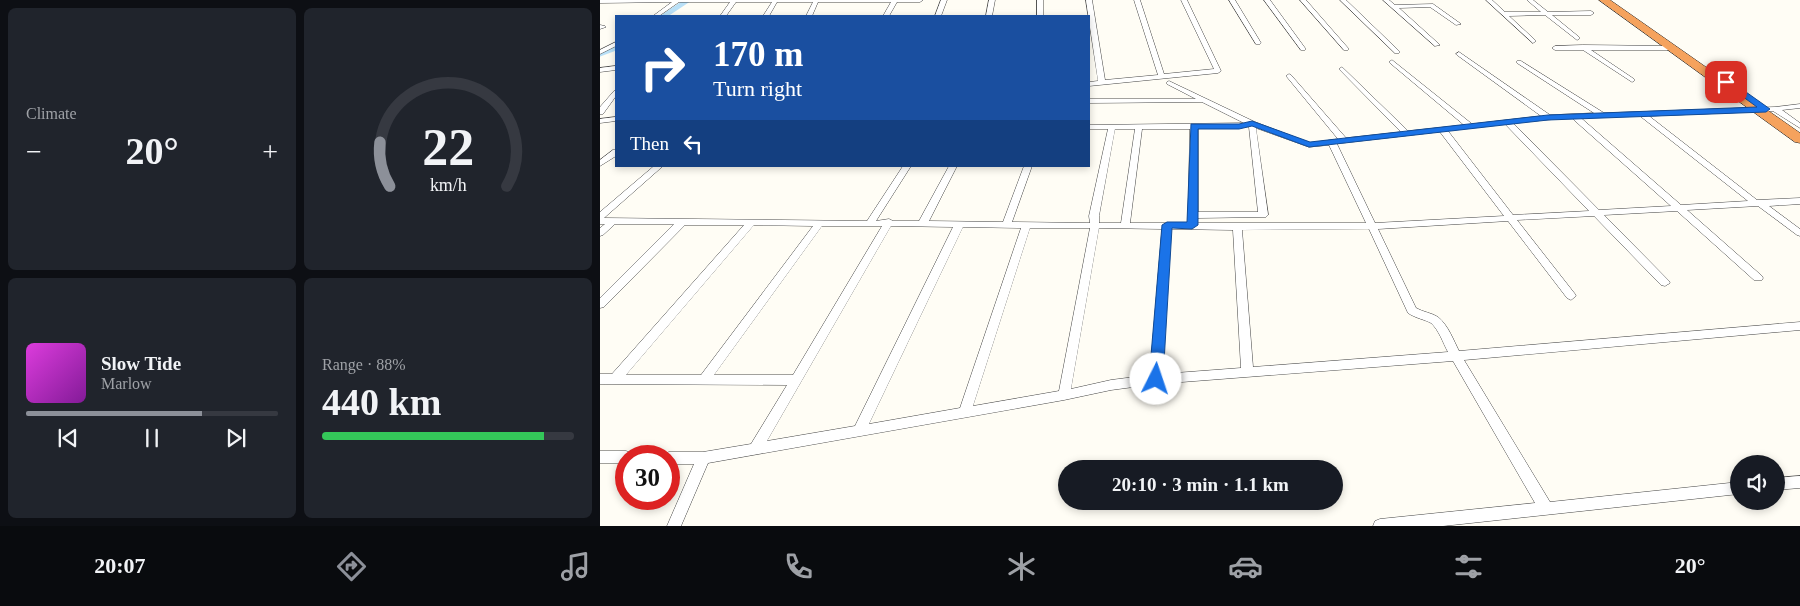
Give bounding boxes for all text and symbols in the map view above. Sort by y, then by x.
icon: right [630,35,695,100]
text: 170 m [713,35,803,74]
pin [1705,61,1747,103]
icon: arrive [1712,68,1740,96]
text: Turn right [713,76,802,101]
text: Climate [26,105,77,122]
text: 22 [422,119,474,176]
text: 20° [125,130,179,172]
icon: left [679,130,707,158]
text: Then [630,133,669,154]
text: − [26,136,42,167]
text: + [262,136,278,167]
text: km/h [430,175,466,195]
position arrow [1129,352,1181,404]
text: Slow Tide [101,353,181,374]
text: Range · 88% [322,356,406,373]
text: Marlow [101,375,152,392]
text: 440 km [322,381,441,423]
icon: previous [54,424,82,452]
icon: pause [138,424,166,452]
icon: next [222,424,250,452]
speed limit sign: 30 [615,445,680,510]
map controls [1730,455,1785,510]
button: sound [1730,455,1785,510]
text: 20:10 · 3 min · 1.1 km [1112,474,1289,495]
icon: directions [334,549,369,584]
icon: music [558,549,593,584]
icon: phone [781,549,816,584]
icon: climate [1004,549,1039,584]
icon: car [1228,549,1263,584]
icon: filters [1451,549,1486,584]
text: 20:07 [94,553,146,578]
text: 20° [1675,553,1706,578]

